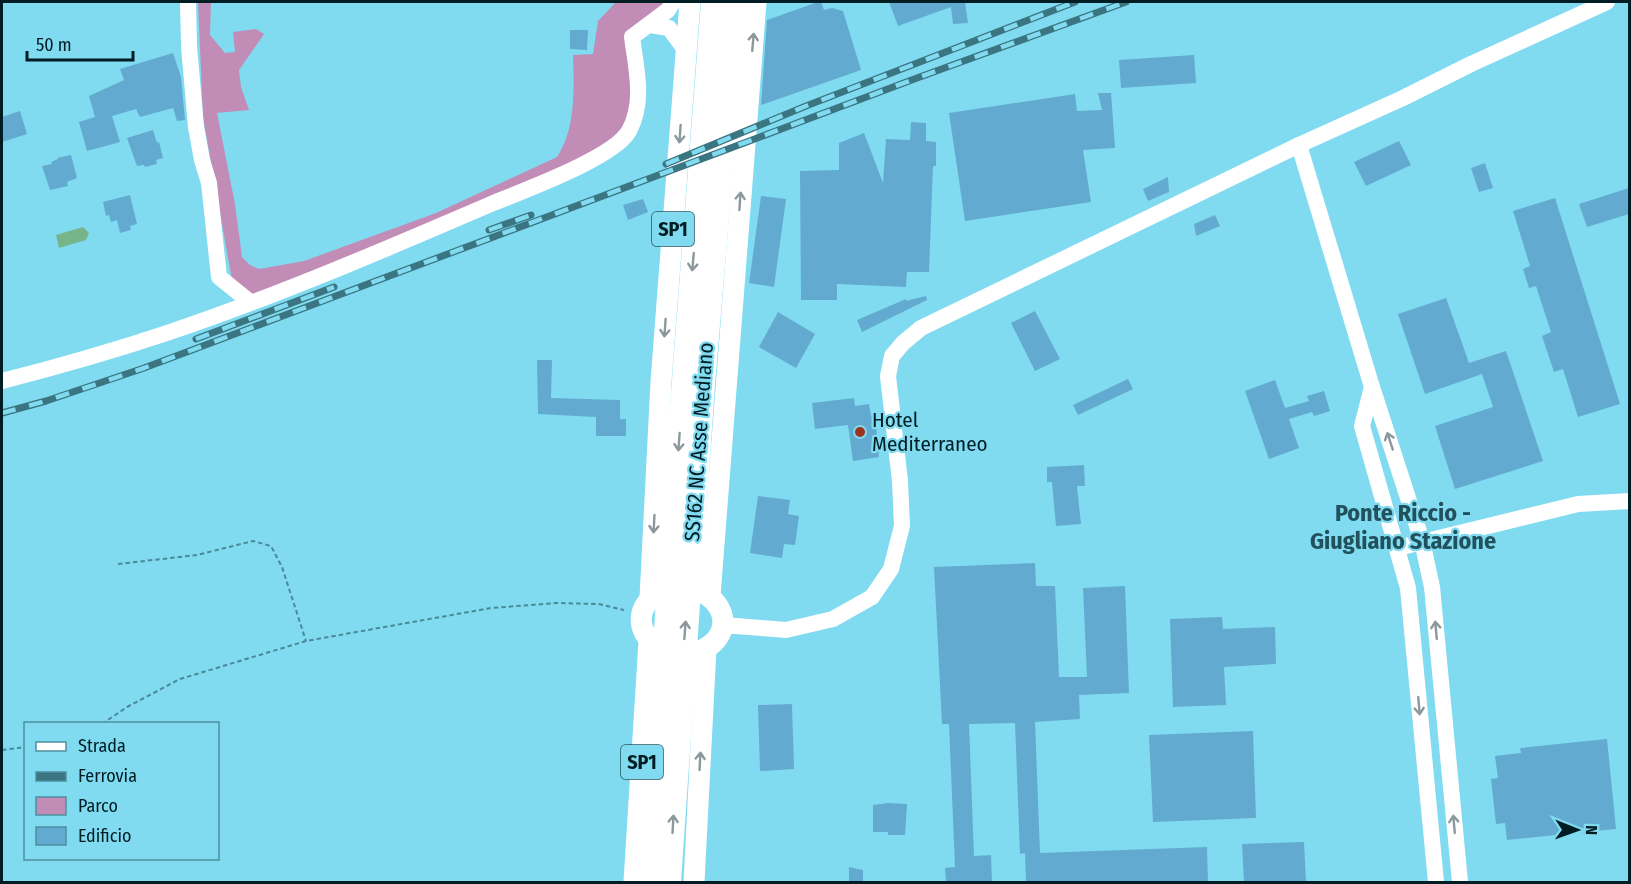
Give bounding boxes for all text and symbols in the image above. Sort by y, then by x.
scale bar [27,24,134,62]
one-way arrow [748,33,759,53]
text: 50 m [36,34,72,56]
one-way arrow [674,123,685,143]
one-way arrow [735,191,746,211]
road number: SP1 [652,212,694,246]
one-way arrow [687,251,698,271]
one-way arrow [659,318,670,338]
street label: SS162 NC Asse Mediano [679,342,719,542]
place label: Hotel Mediterraneo [872,407,988,457]
marker: Hotel Mediterraneo [853,425,867,439]
one-way arrow [673,431,684,451]
one-way arrow [1384,432,1395,451]
district label: Ponte Riccio - Giugliano Stazione [1310,499,1496,555]
one-way arrow [648,514,659,534]
one-way arrow [680,620,691,640]
one-way arrow [1430,621,1441,641]
one-way arrow [1414,695,1425,715]
legend [24,722,219,860]
text: Strada [78,735,126,757]
road number: SP1 [621,745,663,779]
one-way arrow [695,752,706,772]
text: Ferrovia [78,765,137,787]
text: Parco [78,795,118,817]
north arrow [1547,800,1607,860]
one-way arrow [667,815,678,835]
one-way arrow [1448,815,1459,835]
text: Edificio [78,825,131,847]
text: N [1582,825,1601,835]

